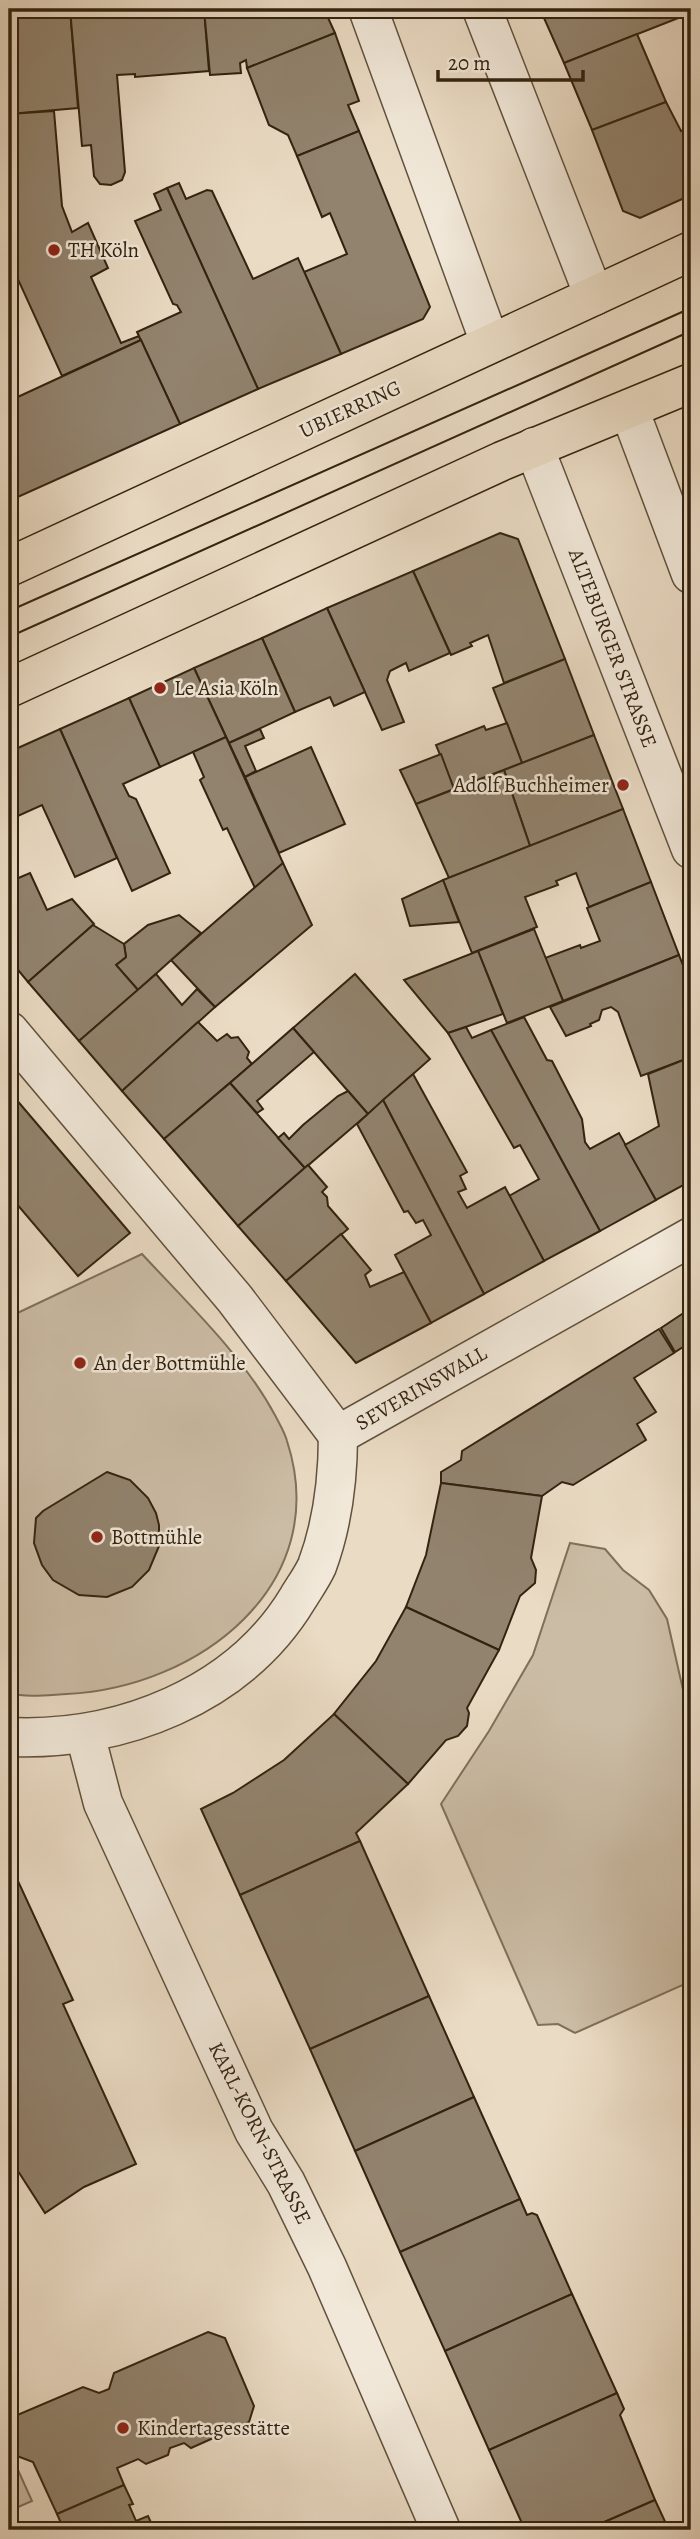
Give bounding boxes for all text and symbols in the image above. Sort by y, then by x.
scale bar [438,38,583,82]
text: 20 m [448,49,491,77]
place label: TH Köln [68,236,139,264]
marker: TH Köln [46,242,62,258]
street label: UBIERRING [295,373,405,445]
street label: ALTEBURGER STRASSE [562,543,664,752]
place label: Le Asia Köln [174,674,278,702]
marker: Le Asia Köln [152,680,168,696]
place label: Adolf Buchheimer [453,771,609,799]
marker: Adolf Buchheimer [615,777,631,793]
street label: SEVERINSWALL [350,1339,492,1437]
place label: An der Bottmühle [93,1349,246,1377]
marker: An der Bottmühle [72,1355,88,1371]
place label: Bottmühle [111,1523,202,1551]
marker: Bottmühle [89,1529,105,1545]
street label: KARL-KORN-STRASSE [202,2037,318,2229]
place label: Kindertagesstätte [137,2414,290,2442]
marker: Kindertagesstätte [115,2420,131,2436]

